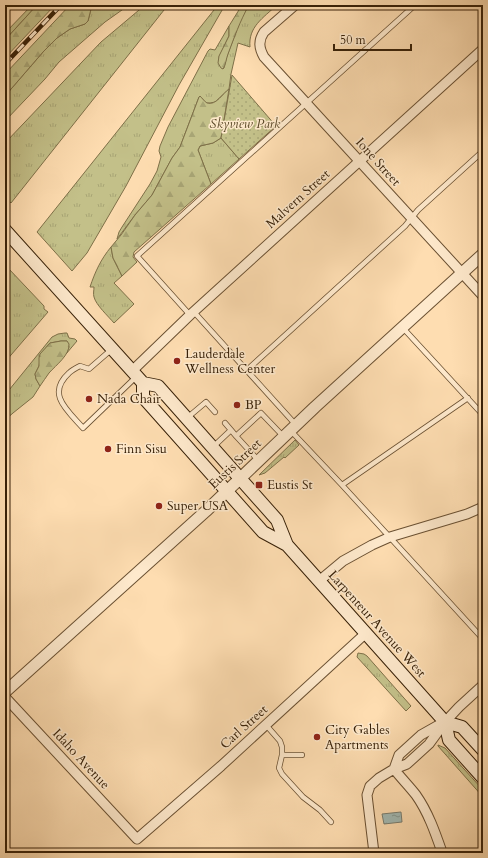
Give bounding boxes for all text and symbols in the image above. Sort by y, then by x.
scale bar [334,26,411,52]
text: 50 m [340,32,367,48]
park label: Skyview Park [210,115,281,133]
street label: Ione Street [351,134,405,190]
street label: Malvern Street [262,165,334,233]
place label: Lauderdale Wellness Center [184,345,276,378]
marker: Lauderdale Wellness Center [172,356,182,366]
place label: Nada Chair [97,390,161,408]
marker: Nada Chair [84,394,94,404]
place label: BP [245,396,262,414]
marker: BP [232,400,242,410]
street label: Eustis Street [205,435,265,493]
place label: Finn Sisu [116,440,167,458]
marker: Finn Sisu [103,444,113,454]
place label: Eustis St [267,476,313,494]
marker: Eustis St [254,480,264,490]
place label: Super USA [167,497,229,515]
marker: Super USA [154,501,164,511]
street label: Larpenteur Avenue West [324,567,430,681]
street label: Carl Street [216,701,272,753]
place label: City Gables Apartments [325,721,390,754]
street label: Idaho Avenue [48,725,114,793]
marker: City Gables Apartments [312,732,322,742]

